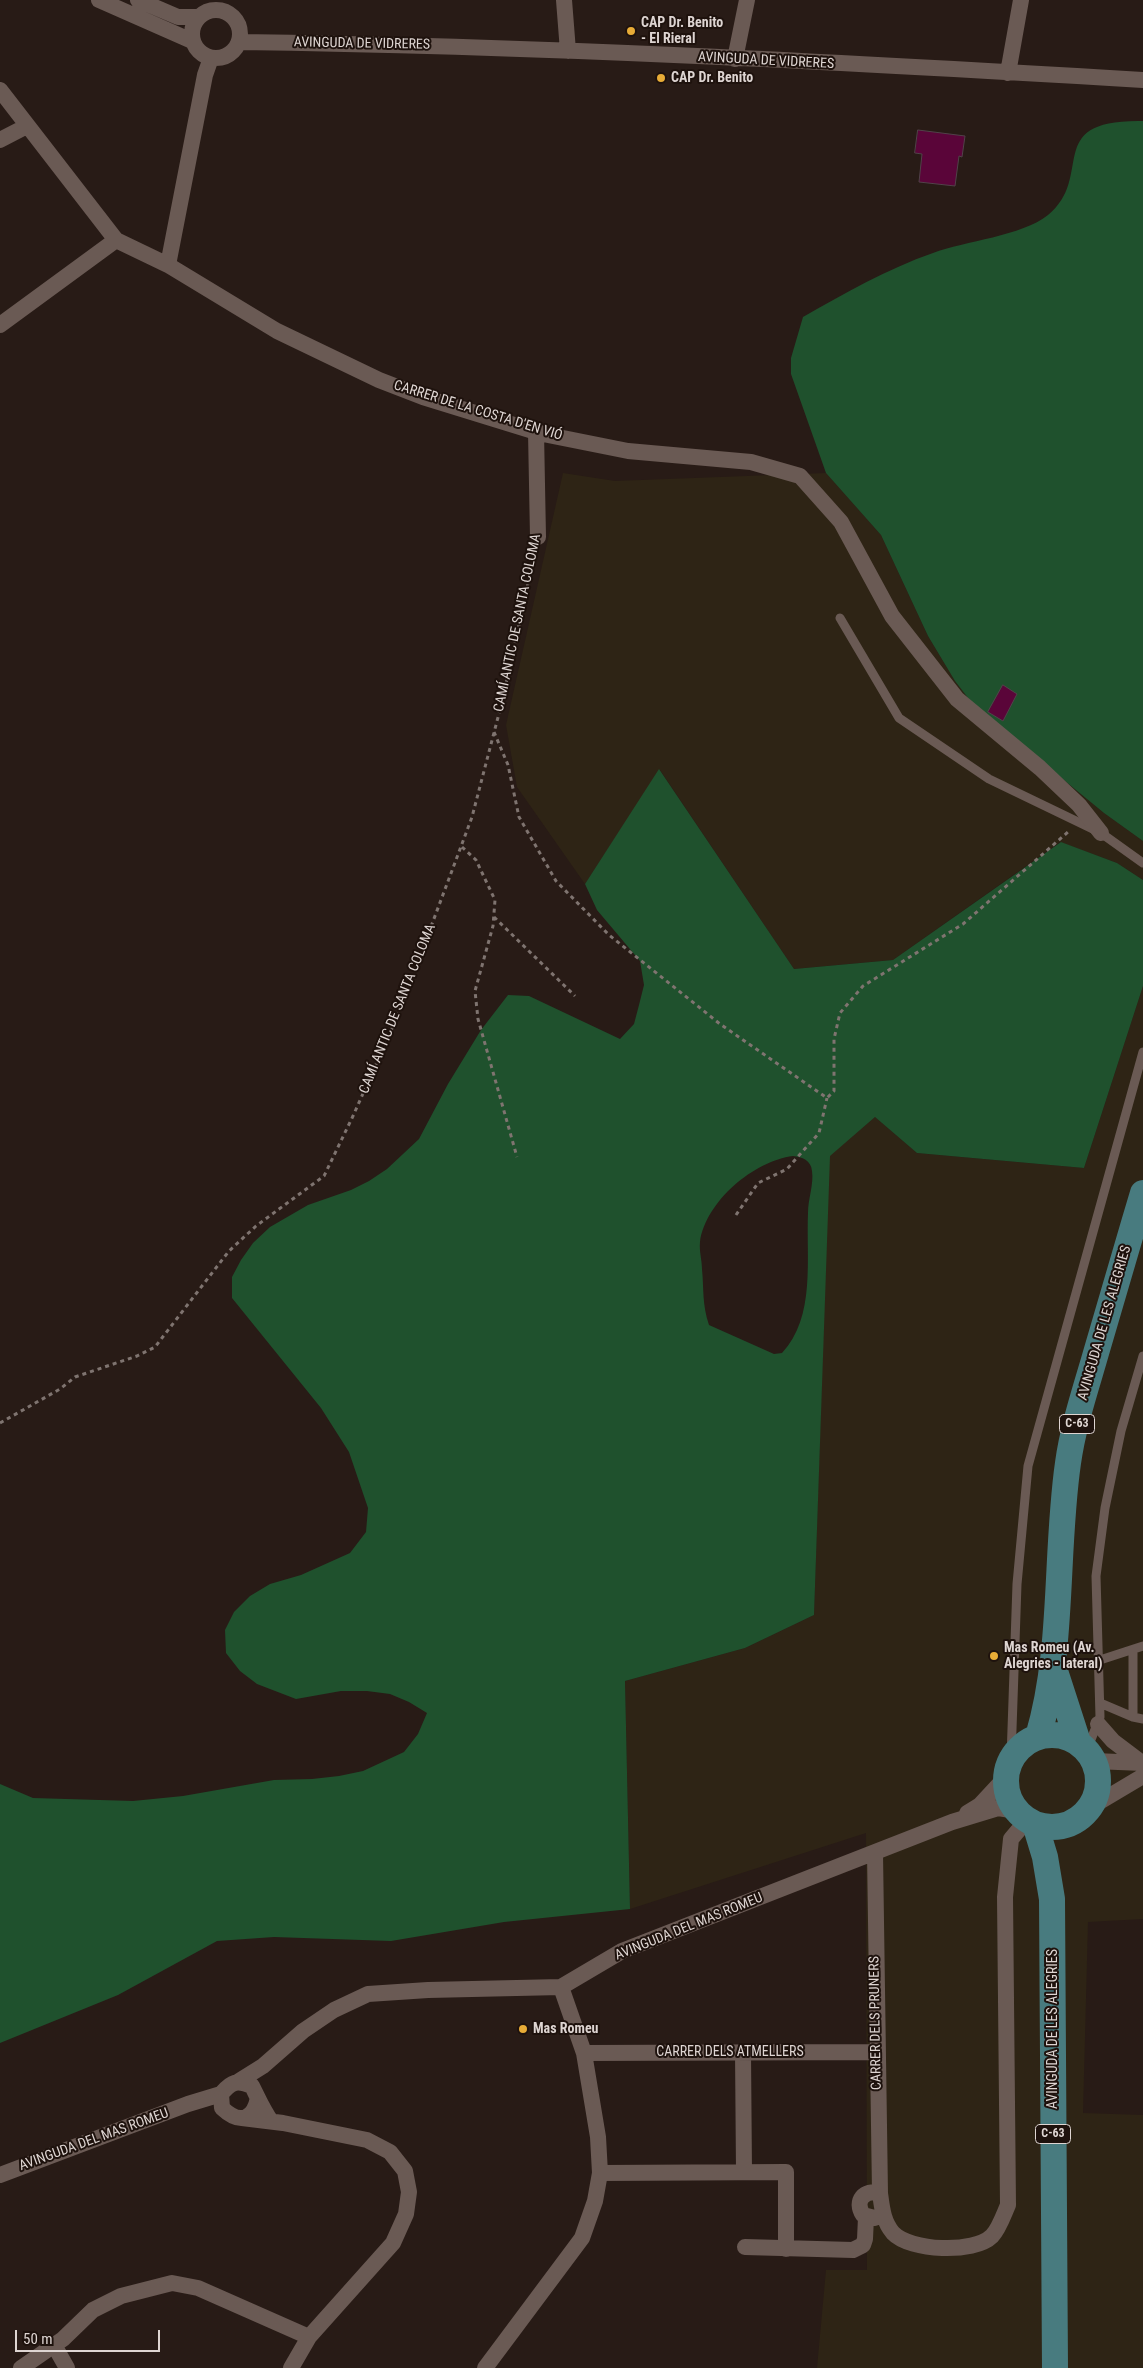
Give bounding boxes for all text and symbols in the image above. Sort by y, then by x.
place label: CAP Dr. Benito - El Rieral [641,15,723,48]
marker: CAP Dr. Benito - El Rieral [625,25,637,37]
street label: AVINGUDA DE VIDRERES [294,34,430,54]
street label: AVINGUDA DE VIDRERES [697,49,835,73]
place label: CAP Dr. Benito [671,70,753,86]
marker: CAP Dr. Benito [655,72,667,84]
street label: CARRER DE LA COSTA D'EN VIÓ [392,377,564,445]
street label: CAMÍ ANTIC DE SANTA COLOMA [491,532,545,714]
street label: CAMÍ ANTIC DE SANTA COLOMA [356,922,440,1096]
street label: AVINGUDA DE LES ALEGRIES [1075,1244,1135,1402]
road number: C-63 [1060,1415,1094,1434]
place label: Mas Romeu (Av. Alegries - lateral) [1004,1640,1103,1672]
marker: Mas Romeu (Av. Alegries - lateral) [988,1650,1000,1662]
street label: AVINGUDA DEL MAS ROMEU [613,1890,765,1964]
street label: AVINGUDA DE LES ALEGRIES [1045,1949,1061,2109]
street label: CARRER DELS PRUNERS [866,1956,886,2090]
place label: Mas Romeu [533,2021,598,2037]
marker: Mas Romeu [517,2023,529,2035]
street label: CARRER DELS ATMELLERS [656,2044,804,2060]
street label: AVINGUDA DEL MAS ROMEU [17,2105,171,2175]
road number: C-63 [1036,2124,1070,2144]
scale bar [18,2320,162,2352]
text: 50 m [23,2330,53,2348]

